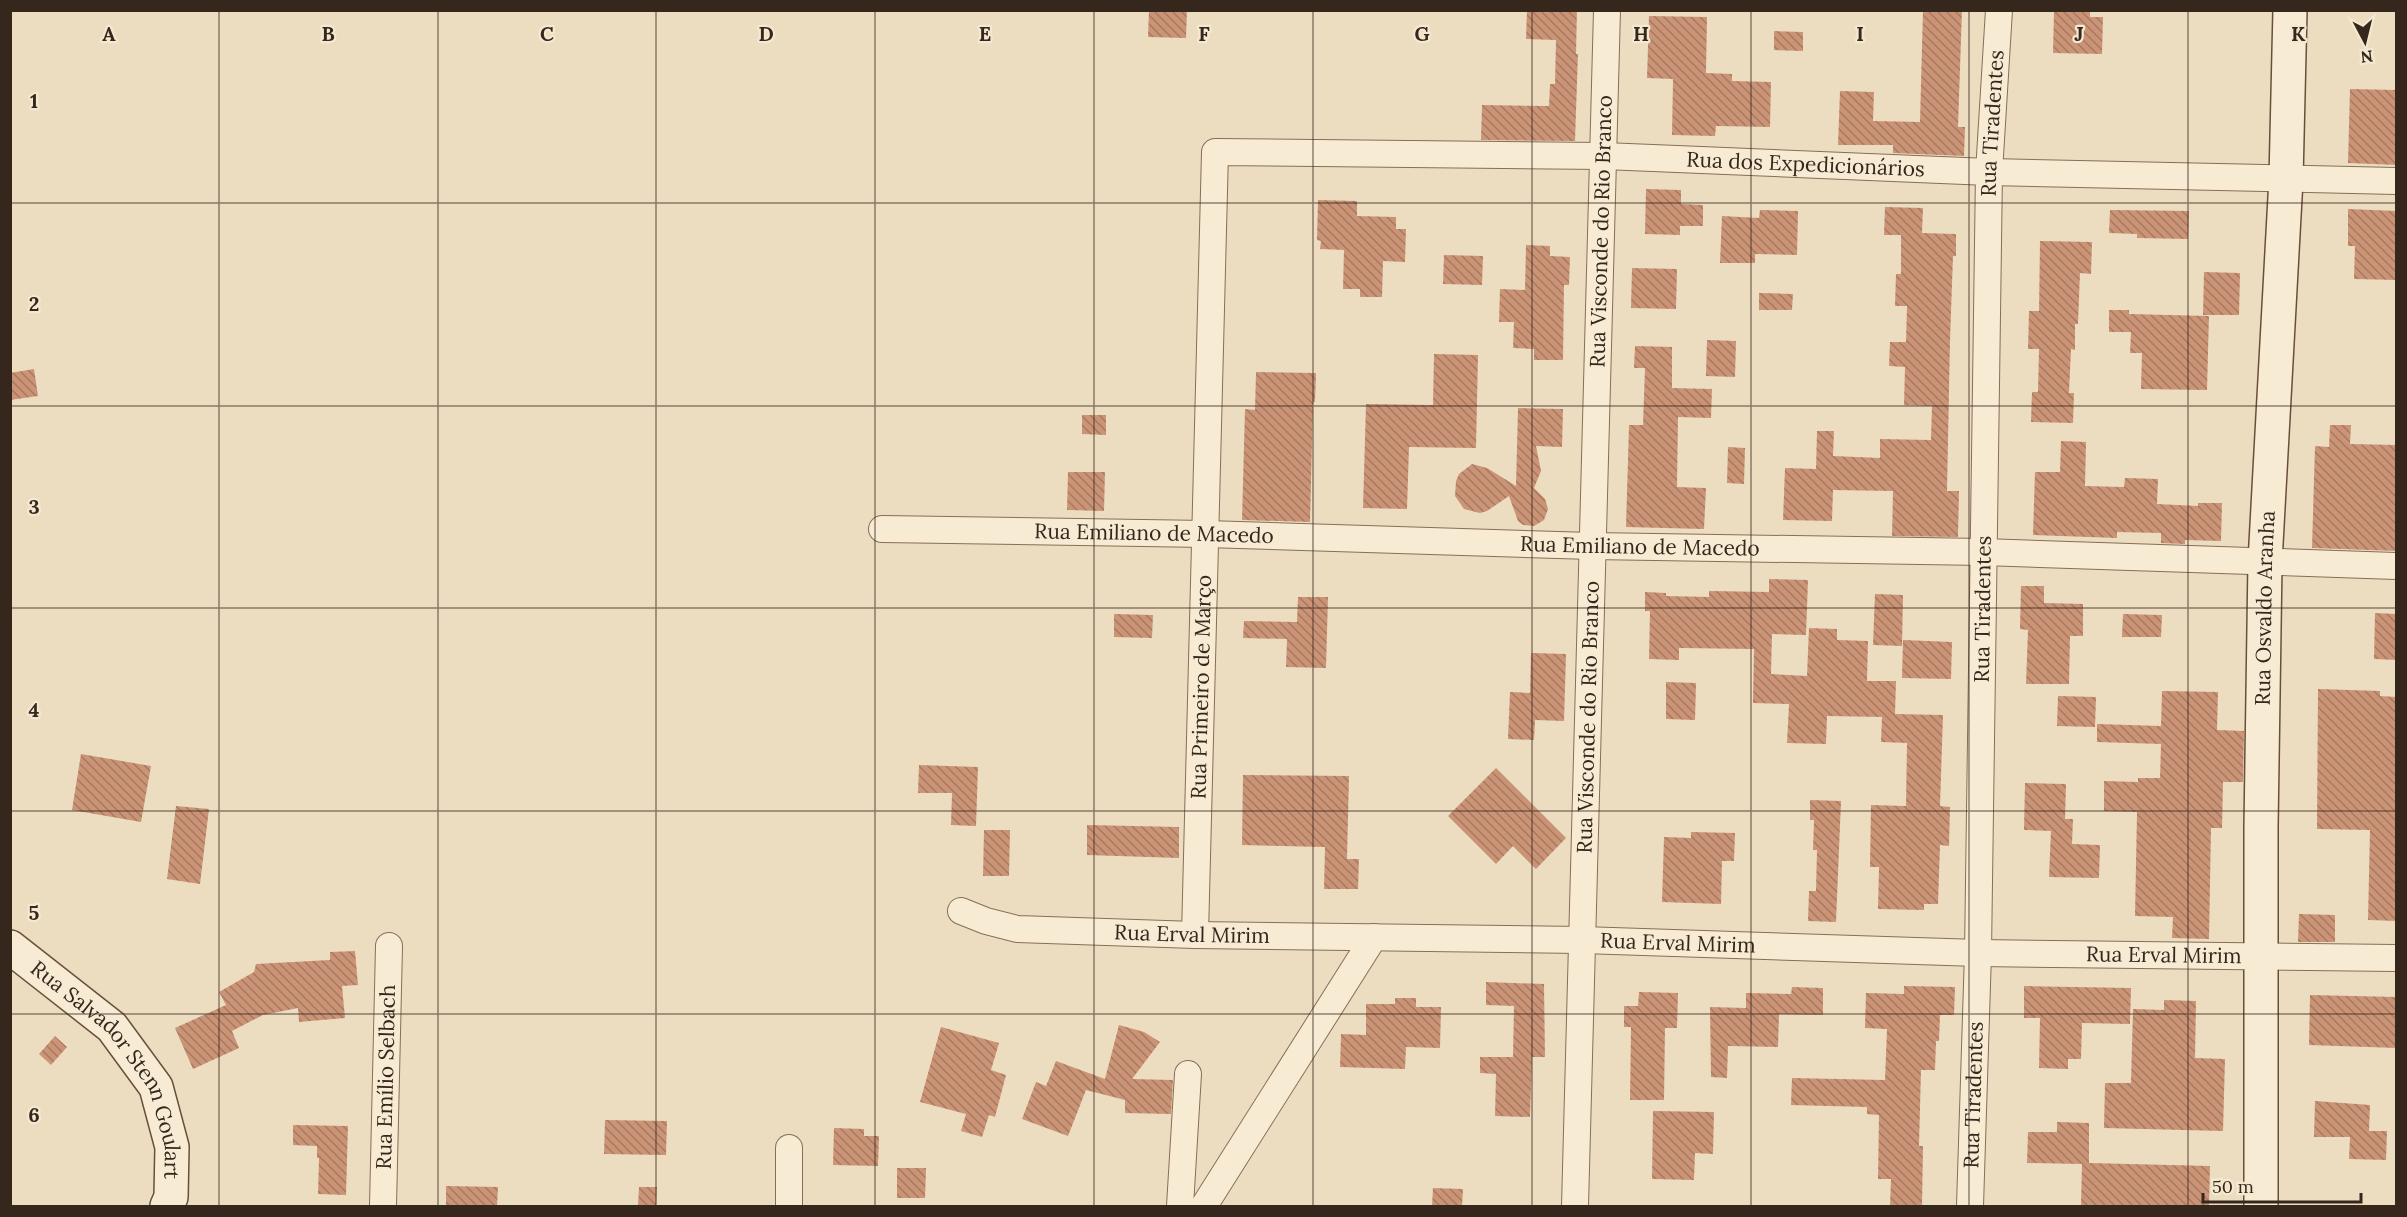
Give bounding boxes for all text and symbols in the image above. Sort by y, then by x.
north arrow [2335,12,2395,72]
text: A [102,21,116,46]
text: B [321,21,335,46]
text: C [540,21,554,46]
text: D [758,21,774,46]
text: E [979,21,991,46]
text: F [1198,21,1210,46]
text: G [1414,21,1430,46]
text: H [1633,21,1649,46]
text: I [1856,21,1864,46]
text: J [2074,21,2084,46]
text: K [2291,21,2306,46]
text: N [2359,46,2374,68]
street label: Rua Tiradentes [1975,49,2010,197]
text: 1 [30,88,38,113]
street label: Rua Visconde do Rio Branco [1583,95,1618,368]
street label: Rua dos Expedicionários [1686,145,1925,182]
text: 2 [29,291,39,316]
text: 3 [28,494,40,519]
street label: Rua Osvaldo Aranha [2249,510,2281,706]
street label: Rua Emiliano de Macedo [1034,517,1274,549]
street label: Rua Emiliano de Macedo [1520,530,1760,562]
street label: Rua Tiradentes [1968,535,1997,683]
street label: Rua Primeiro de Março [1184,574,1217,800]
street label: Rua Visconde do Rio Branco [1570,580,1605,854]
text: 4 [29,697,40,722]
text: 5 [29,900,40,925]
street label: Rua Erval Mirim [1114,918,1270,949]
street label: Rua Erval Mirim [1600,927,1756,959]
street label: Rua Erval Mirim [2086,940,2242,969]
street label: Rua Salvador Stenn Goulart [25,954,186,1180]
street label: Rua Emílio Selbach [370,984,401,1170]
street label: Rua Tiradentes [1957,1021,1989,1169]
text: 6 [28,1102,40,1127]
scale bar [2203,1166,2360,1204]
text: 50 m [2212,1175,2254,1198]

